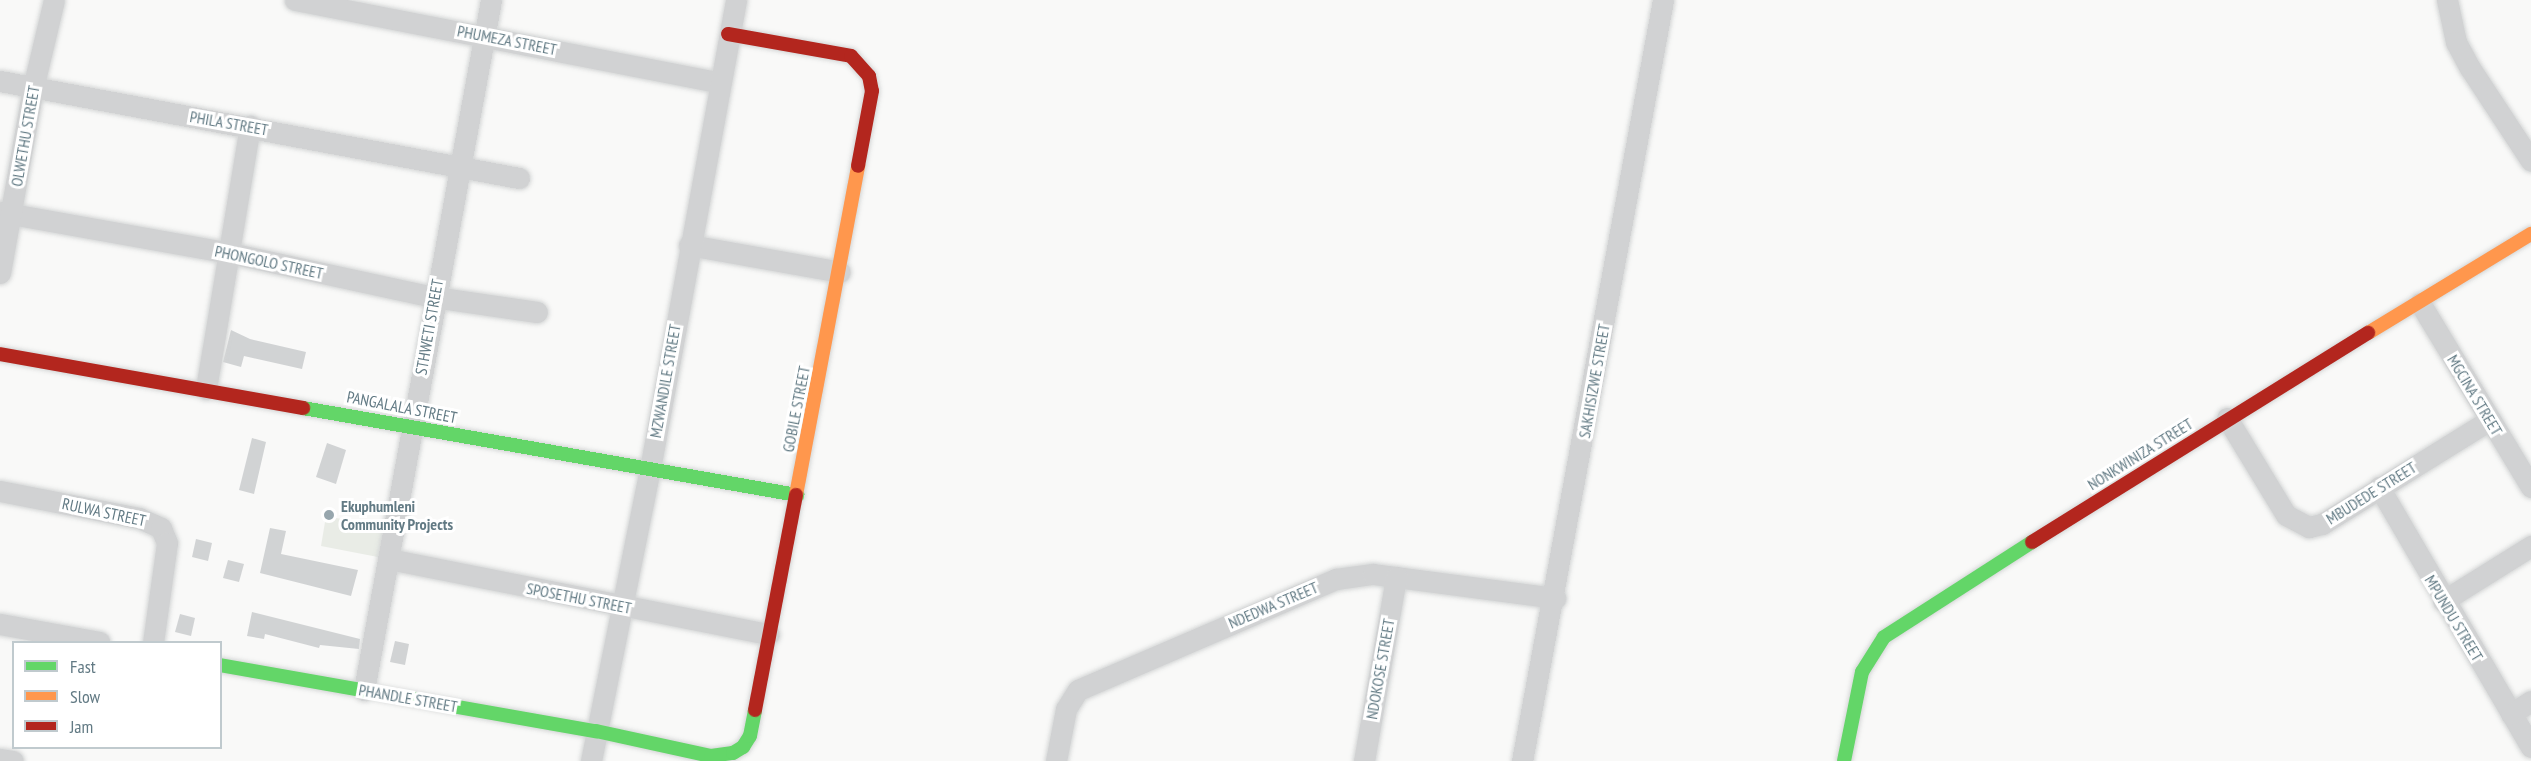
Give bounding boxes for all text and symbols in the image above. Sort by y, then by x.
street label: PHUMEZA STREET [455,21,559,59]
street label: OLWETHU STREET [7,84,43,188]
street label: PHILA STREET [188,107,270,139]
street label: PHONGOLO STREET [213,241,325,283]
street label: STHWETI STREET [411,278,447,376]
street label: SAKHISIZWE STREET [1575,322,1613,440]
street label: MZWANDILE STREET [646,323,684,439]
street label: MGCINA STREET [2443,351,2507,439]
street label: GOBILE STREET [778,364,814,454]
street label: PANGALALA STREET [345,387,459,427]
street label: NONKWINIZA STREET [2084,414,2196,494]
street label: MBUDEDE STREET [2322,458,2420,528]
street label: RULWA STREET [60,494,148,530]
place label: Ekuphumleni Community Projects [341,496,453,534]
marker: Ekuphumleni Community Projects [322,508,336,522]
street label: MPUNDU STREET [2421,571,2487,665]
street label: NDEDWA STREET [1225,577,1321,633]
street label: SPOSETHU STREET [525,578,633,618]
street label: NDOKOSE STREET [1362,617,1398,721]
legend [12,641,222,749]
text: Fast [70,655,96,678]
street label: PHANDLE STREET [357,680,459,716]
text: Slow [70,685,100,708]
text: Jam [70,715,93,738]

